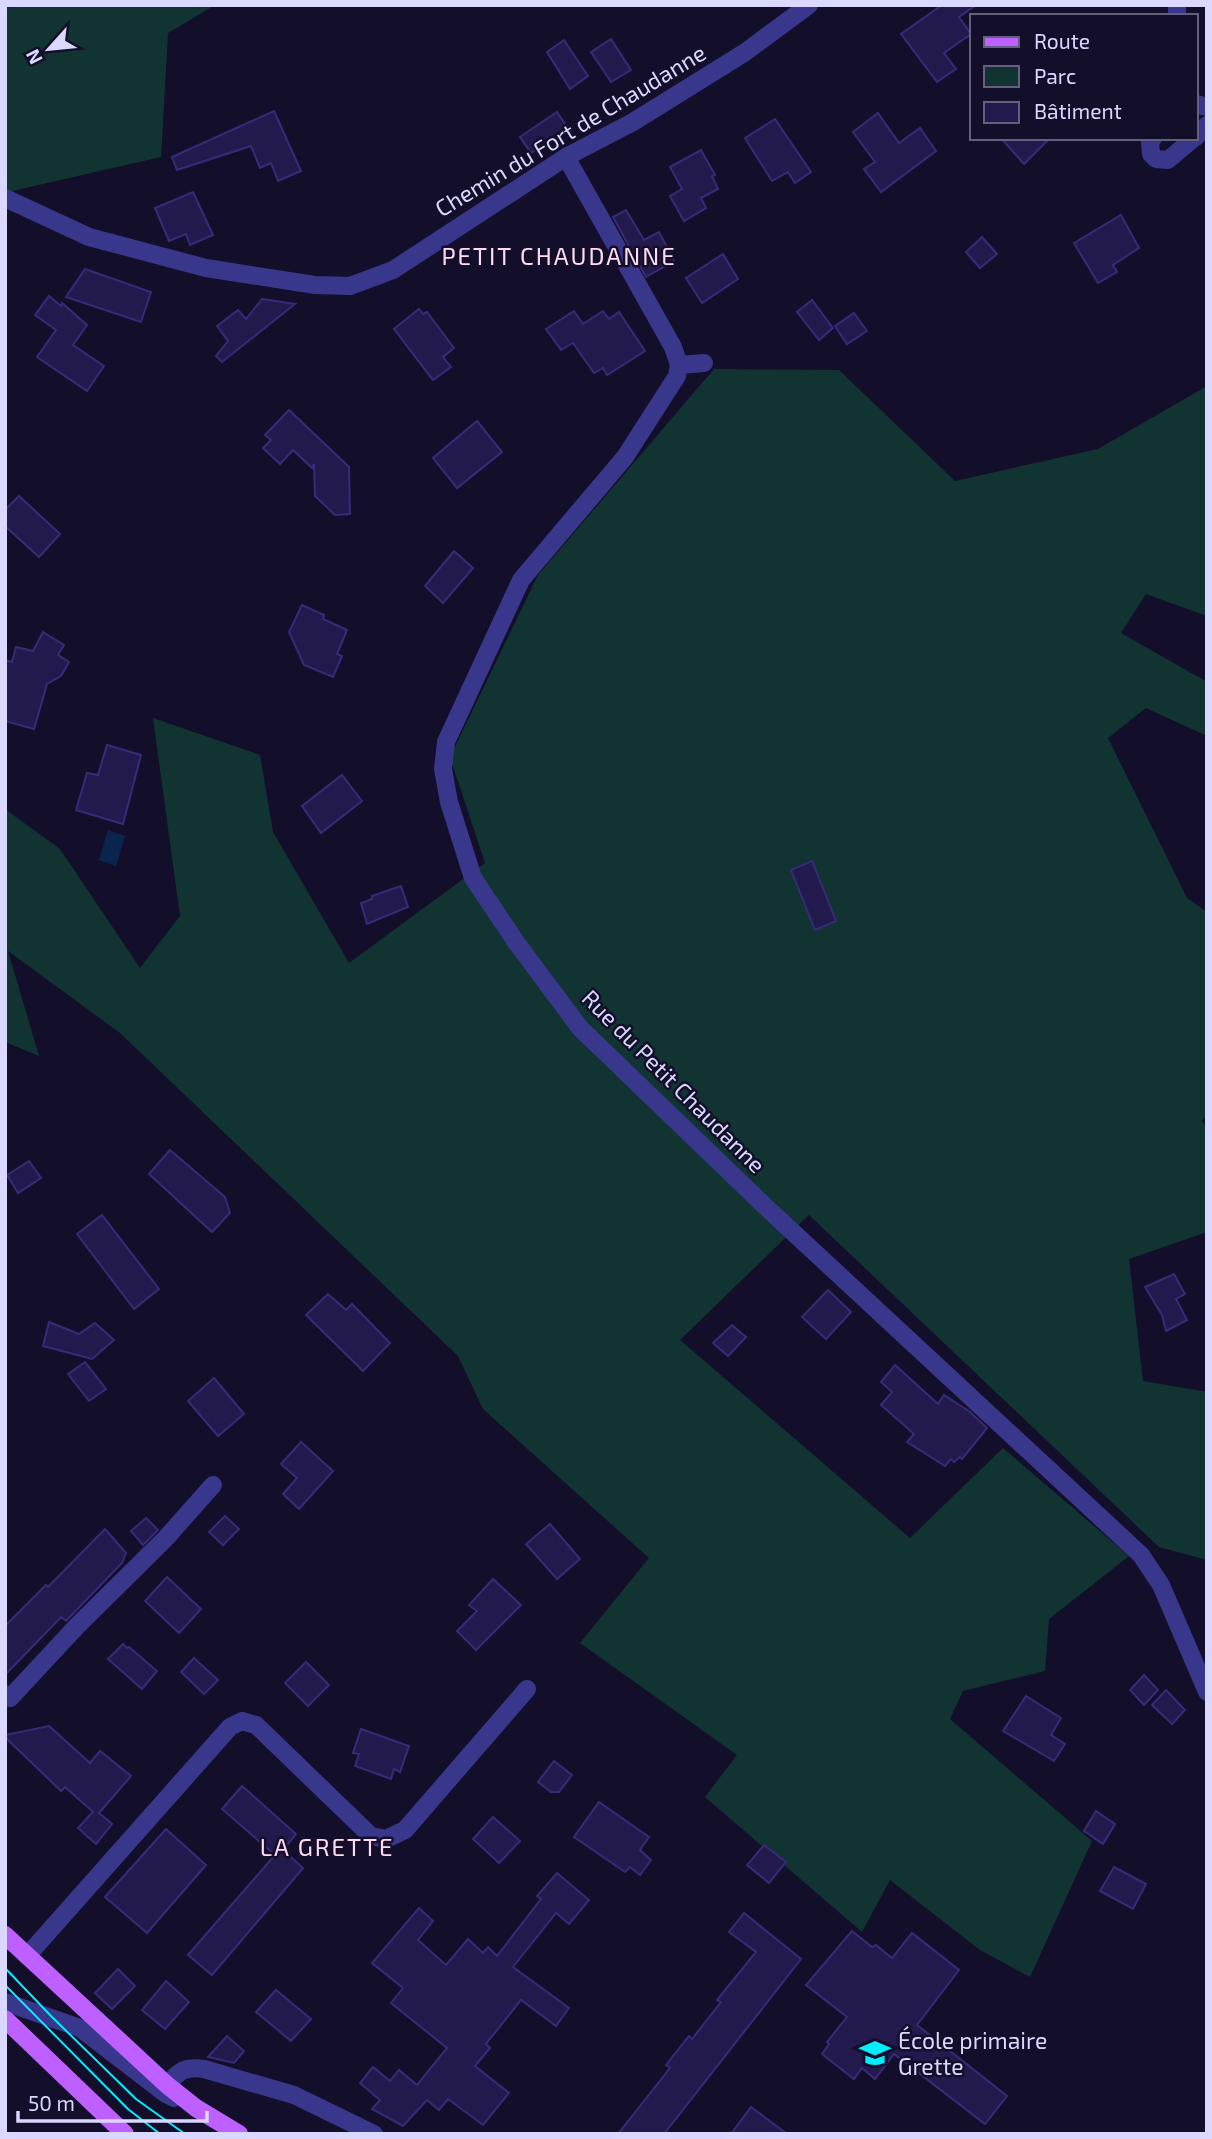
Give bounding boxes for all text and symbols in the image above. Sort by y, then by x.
north arrow [14,14,84,84]
legend [970,14,1198,140]
text: Route [1034,28,1090,53]
street label: Chemin du Fort de Chaudanne [430,38,710,222]
text: N [20,46,47,68]
text: Parc [1034,63,1076,88]
text: Bâtiment [1034,98,1122,123]
district label: PETIT CHAUDANNE [441,241,677,270]
street label: Rue du Petit Chaudanne [577,984,771,1178]
district label: LA GRETTE [260,1832,394,1861]
place label: École primaire Grette [898,2026,1047,2080]
school or university icon: École primaire Grette [858,2036,892,2070]
scale bar [18,2080,206,2124]
text: 50 m [28,2090,75,2115]

